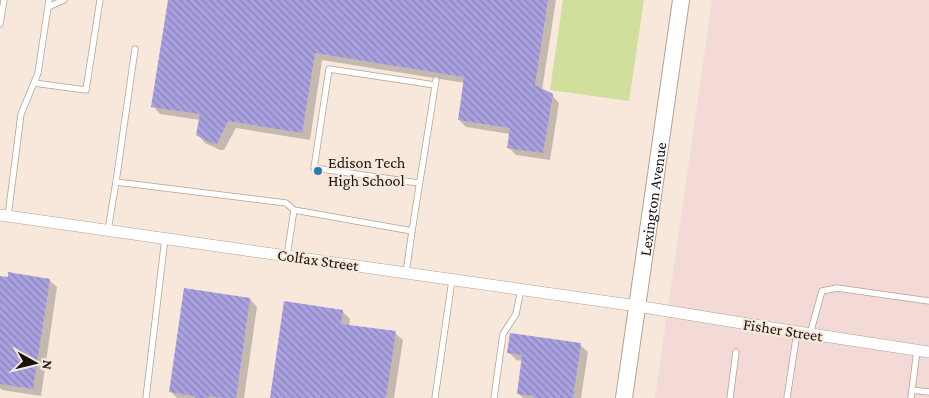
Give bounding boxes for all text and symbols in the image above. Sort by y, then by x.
street label: Lexington Avenue [636,141,669,257]
place label: Edison Tech High School [328,154,406,190]
marker: Edison Tech High School [312,165,324,177]
street label: Colfax Street [276,246,360,274]
street label: Fisher Street [742,315,825,345]
north arrow [10,338,60,388]
text: N [39,359,56,371]

